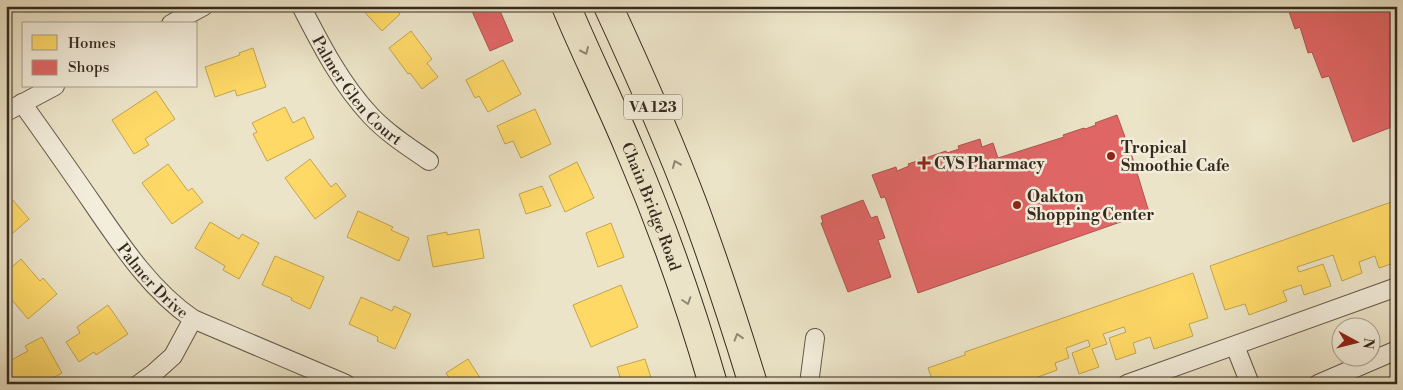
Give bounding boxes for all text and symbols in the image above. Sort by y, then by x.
legend [22,22,198,88]
street label: Palmer Glen Court [307,32,406,150]
text: Homes [68,34,116,53]
one-way arrow [579,46,590,55]
text: Shops [68,58,109,77]
road number: VA 123 [624,94,682,120]
place label: Tropical Smoothie Cafe [1121,138,1230,176]
street label: Chain Bridge Road [617,139,685,274]
marker: Tropical Smoothie Cafe [1105,150,1117,162]
place label: CVS Pharmacy [934,154,1046,174]
marker: CVS Pharmacy [918,157,930,169]
one-way arrow [672,160,683,169]
place label: Oakton Shopping Center [1027,187,1154,225]
marker: Oakton Shopping Center [1011,199,1023,211]
street label: Palmer Drive [112,239,192,323]
one-way arrow [681,296,691,305]
north arrow [1330,318,1380,368]
one-way arrow [734,334,744,342]
text: N [1358,337,1378,350]

